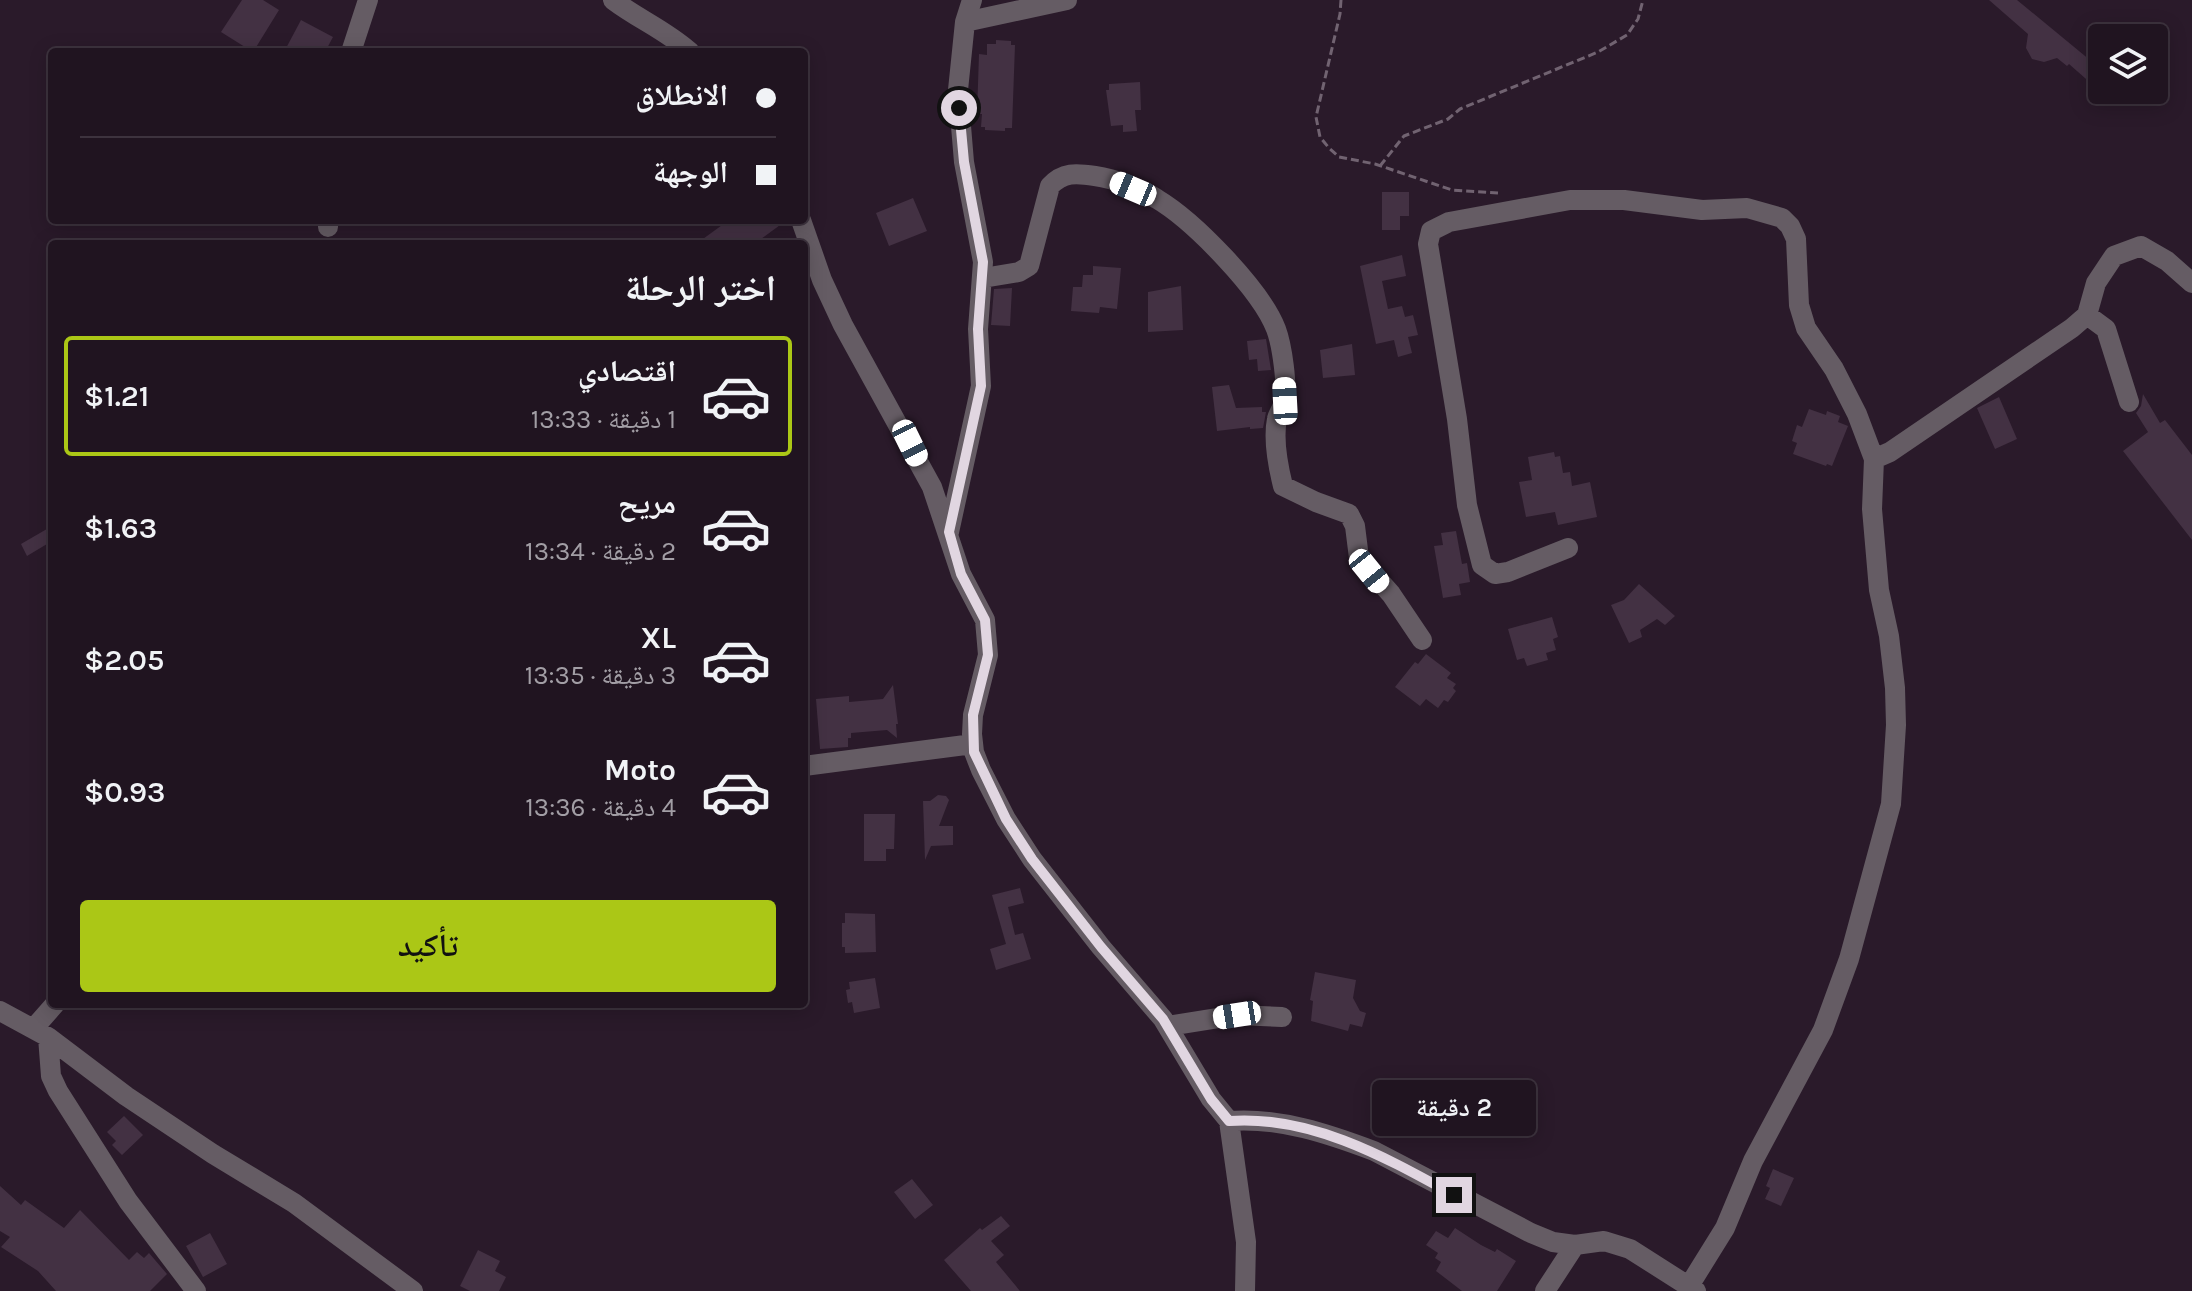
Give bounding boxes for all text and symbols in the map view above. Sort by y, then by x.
map controls [2088,24,2168,104]
button: layers [2088,24,2168,104]
text: الانطلاق [635,77,728,113]
route start [941,90,977,126]
text: الوجهة [653,154,728,190]
car [1106,169,1160,209]
text: اختر الرحلة [625,267,776,309]
text: اقتصادي [578,353,676,389]
icon: car [700,360,772,432]
car [1272,376,1298,426]
text: $1.21 [84,378,149,414]
text: 1 دقيقة · 13:33 [531,404,676,435]
car [889,416,931,470]
text: مريح [618,485,676,521]
icon: car [700,492,772,564]
text: $1.63 [84,510,157,546]
text: 2 دقيقة · 13:34 [525,536,676,567]
car [1345,545,1393,597]
text: XL [641,620,676,656]
icon: car [700,624,772,696]
text: $2.05 [84,642,164,678]
text: 3 دقيقة · 13:35 [525,660,676,691]
text: Moto [604,752,676,788]
icon: car [700,756,772,828]
text: $0.93 [84,774,165,810]
text: 4 دقيقة · 13:36 [525,792,676,823]
button: تأكيد [80,900,776,992]
car [1211,999,1263,1031]
callout: 2 دقيقة [1372,1079,1536,1135]
text: 2 دقيقة [1416,1092,1492,1123]
route end [1436,1177,1472,1213]

